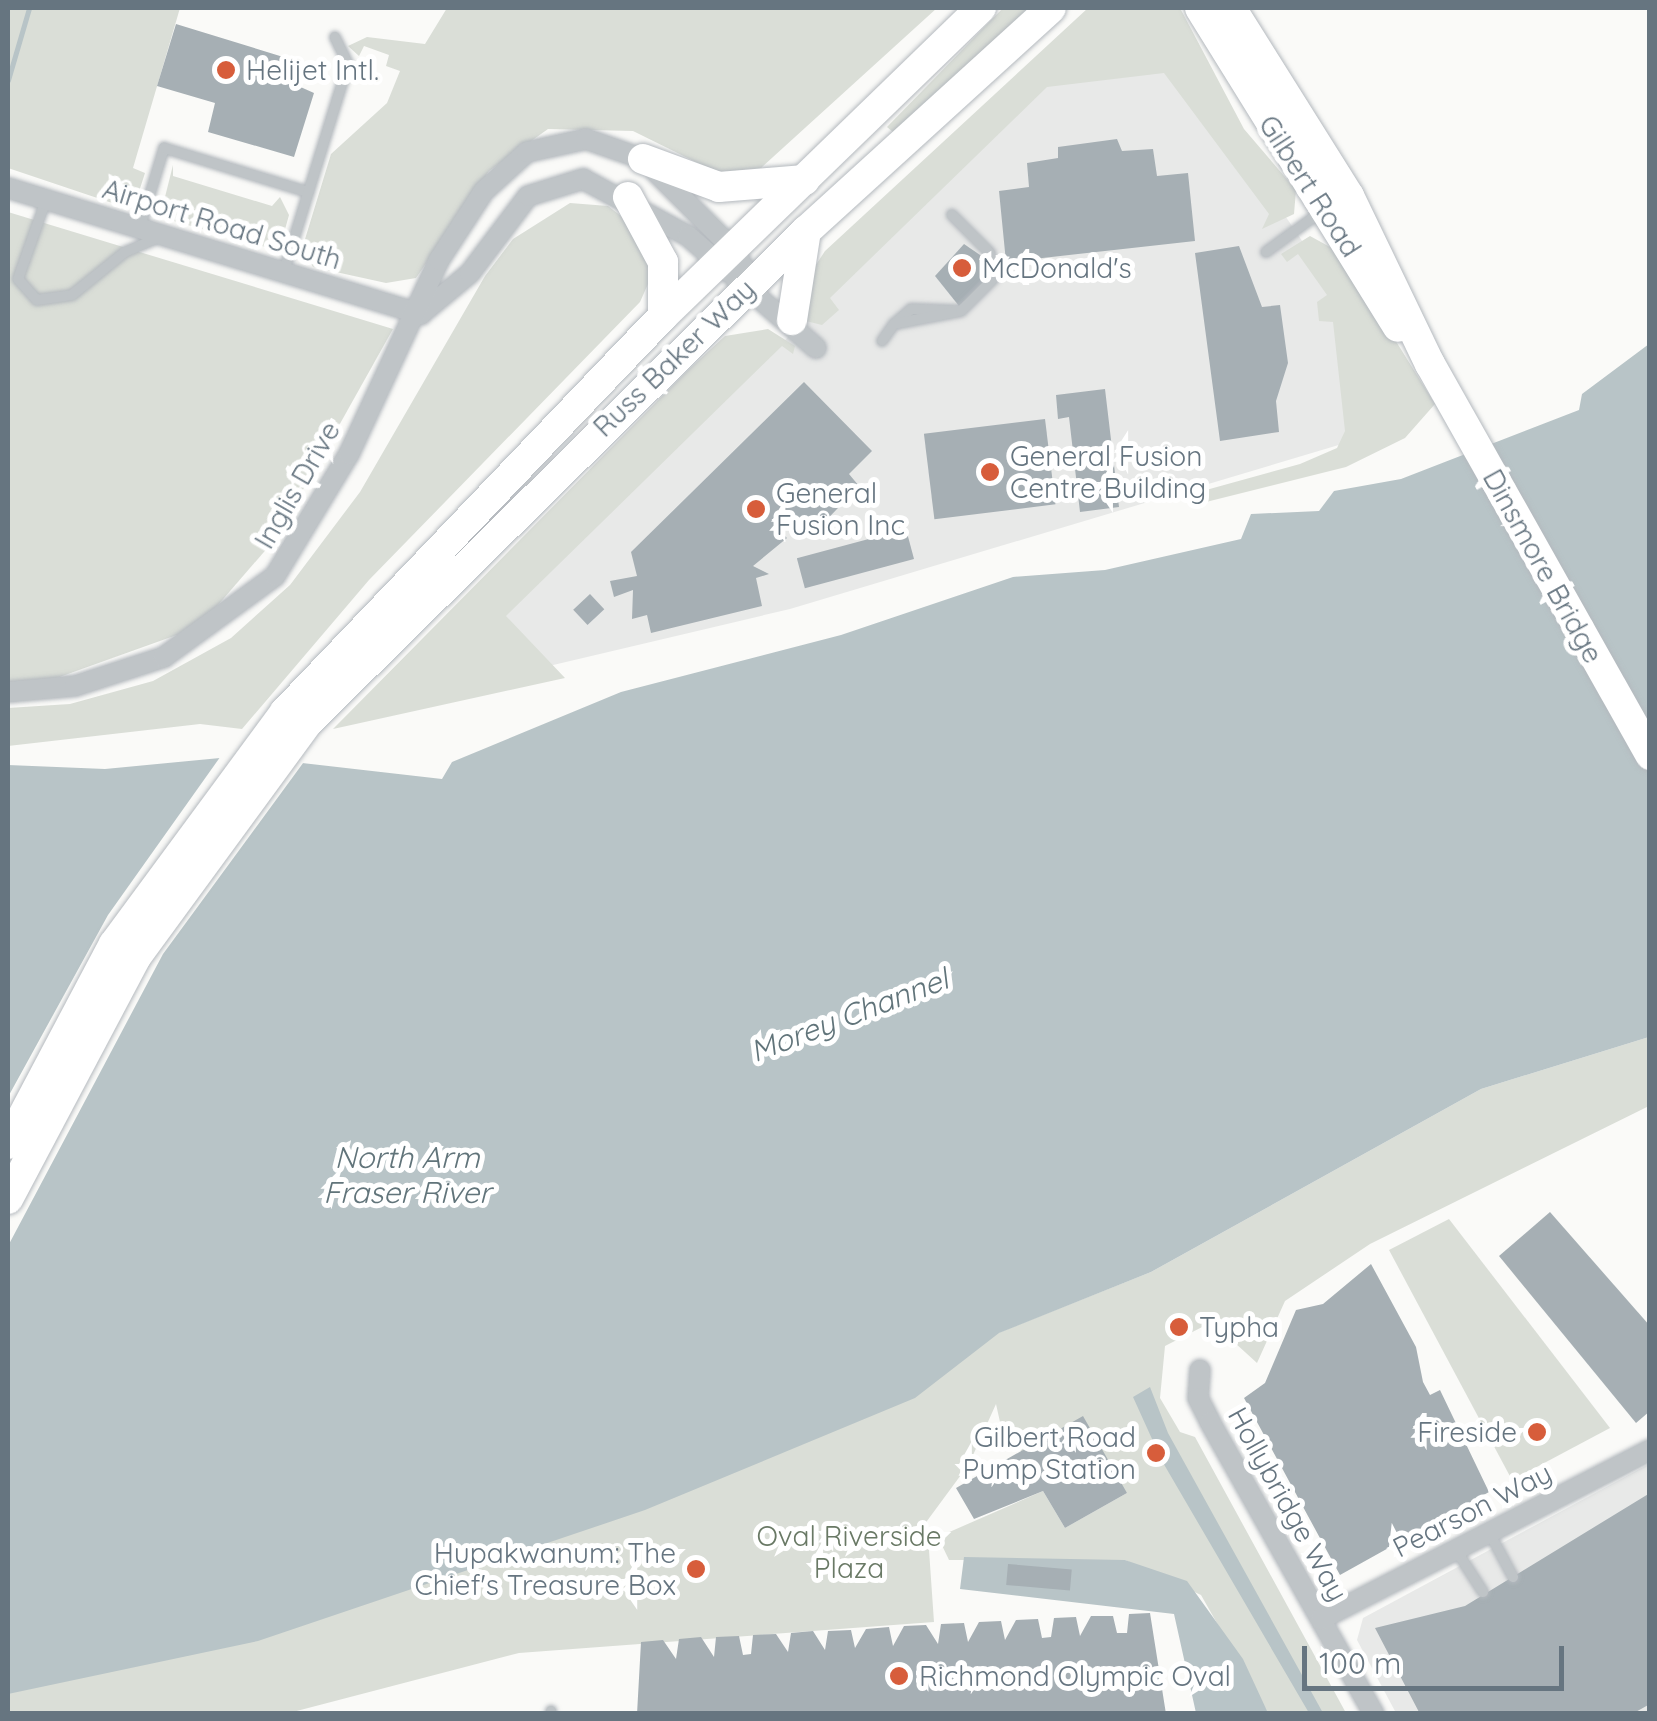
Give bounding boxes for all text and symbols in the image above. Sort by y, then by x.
place label: Helijet Intl. [246,53,379,87]
marker: Helijet Intl. [215,59,237,81]
street label: Gilbert Road [1252,109,1368,263]
street label: Airport Road South [99,172,345,276]
place label: McDonald's [982,251,1132,285]
marker: McDonald's [951,257,973,279]
street label: Russ Baker Way [586,272,762,444]
street label: Inglis Drive [247,415,347,555]
place label: General Fusion Centre Building [1010,439,1206,505]
marker: General Fusion Centre Building [979,461,1001,483]
street label: Dinsmore Bridge [1476,463,1610,669]
place label: General Fusion Inc [776,476,905,542]
marker: General Fusion Inc [745,498,767,520]
water label: Morey Channel [745,961,953,1069]
water label: North Arm Fraser River [323,1139,491,1210]
place label: Typha [1199,1310,1279,1344]
marker: Typha [1168,1316,1190,1338]
street label: Hollybridge Way [1221,1401,1355,1607]
place label: Fireside [1417,1415,1517,1449]
place label: Gilbert Road Pump Station [963,1420,1136,1486]
marker: Fireside [1526,1421,1548,1443]
marker: Gilbert Road Pump Station [1145,1442,1167,1464]
street label: Pearson Way [1387,1456,1557,1564]
park label: Oval Riverside Plaza [756,1519,942,1585]
place label: Hupakwanum: The Chief's Treasure Box [414,1536,676,1602]
marker: Hupakwanum: The Chief's Treasure Box [685,1558,707,1580]
scale bar [1307,1626,1570,1688]
text: 100 m [1319,1644,1401,1682]
place label: Richmond Olympic Oval [919,1659,1231,1693]
marker: Richmond Olympic Oval [888,1665,910,1687]

